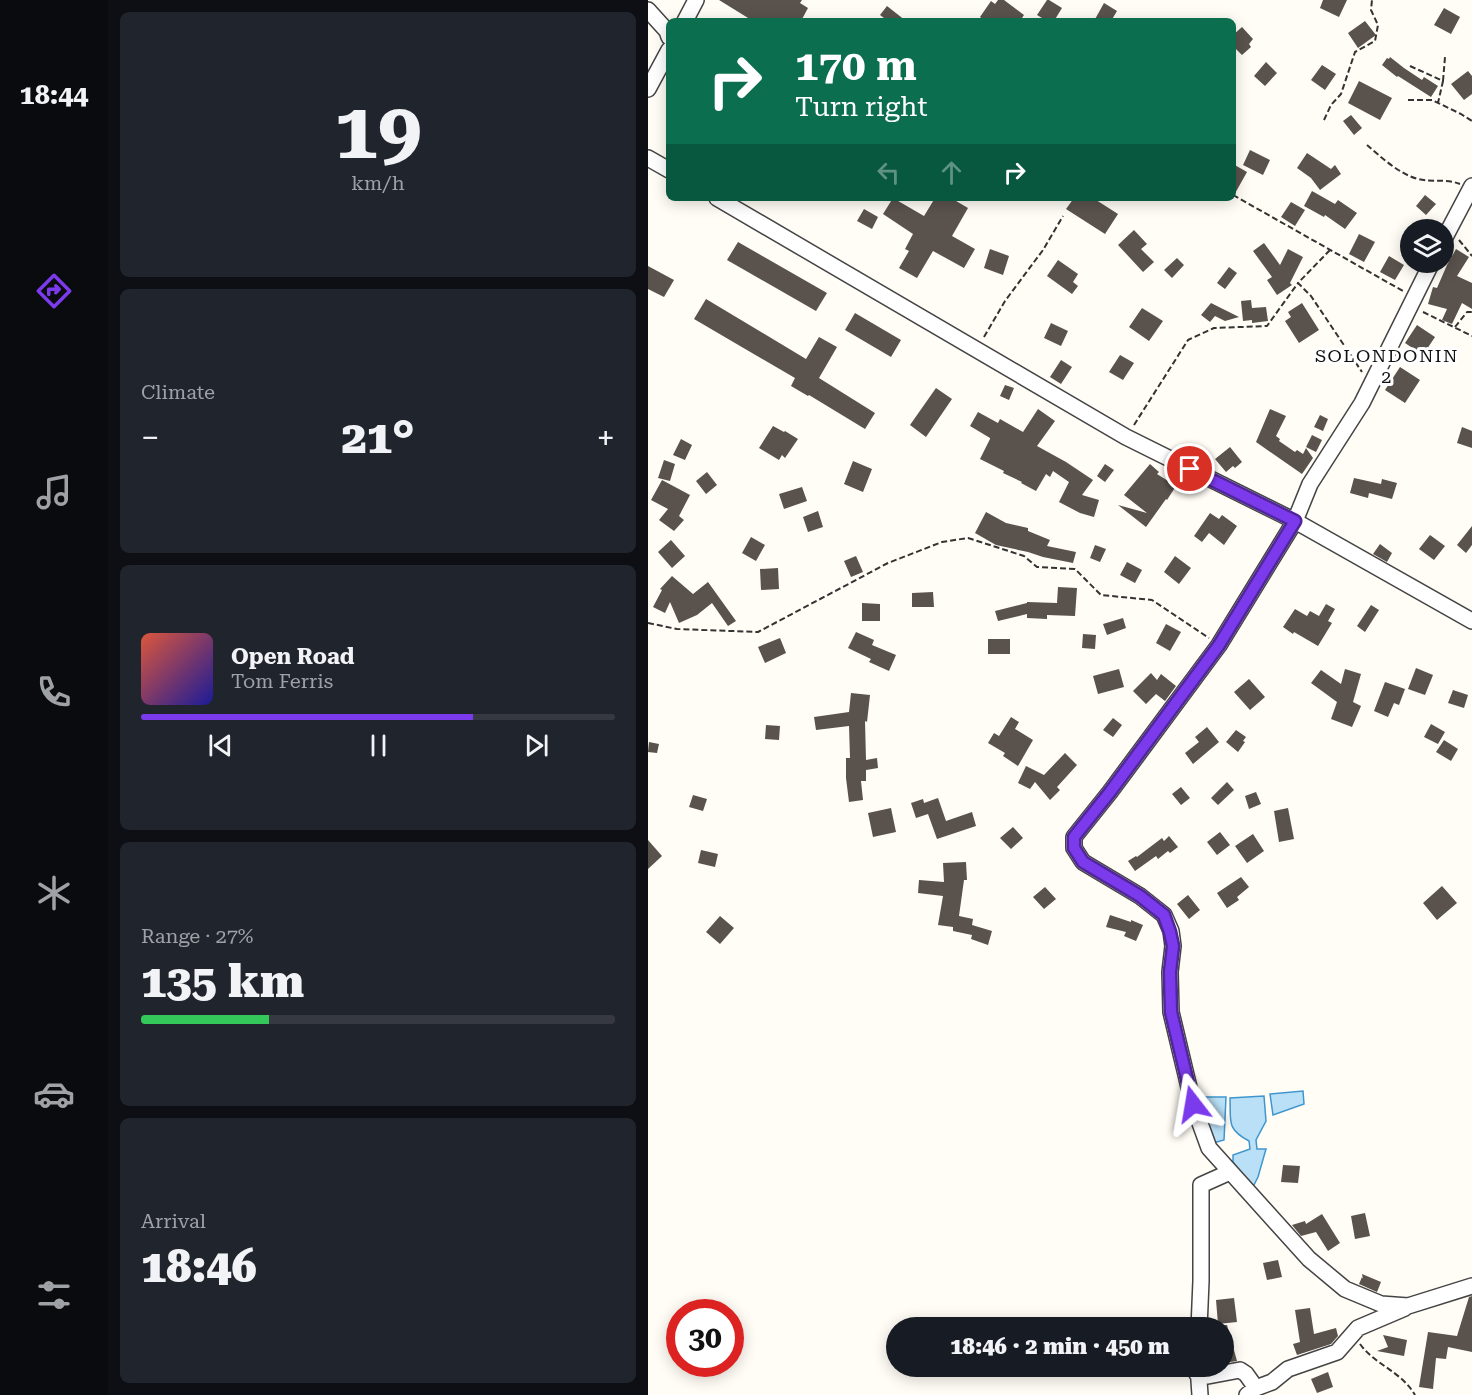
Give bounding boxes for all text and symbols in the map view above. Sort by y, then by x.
text: 170 m [795,41,917,90]
icon: right [696,42,774,120]
text: 18:44 [20,79,88,111]
text: 19 [334,86,422,177]
text: Turn right [795,91,928,123]
icon: left [872,156,905,189]
icon: ahead [935,156,968,189]
icon: right [998,156,1031,189]
text: km/h [351,171,405,195]
map controls [1400,219,1454,273]
button: layers [1400,219,1454,273]
icon: directions [33,270,75,312]
district label: SOLONDONIN 2 [1315,345,1459,387]
text: Climate [141,380,215,404]
text: 21° [342,411,415,464]
text: − [141,418,159,457]
text: + [597,418,615,457]
pin [1164,443,1215,494]
icon: arrive [1173,452,1206,485]
icon: music [33,471,75,513]
text: Open Road [231,644,354,669]
text: Tom Ferris [231,669,333,693]
icon: phone [33,671,75,713]
icon: previous [204,729,237,762]
icon: pause [362,729,395,762]
icon: next [520,729,553,762]
icon: climate [33,872,75,914]
text: Range · 27% [141,924,253,948]
text: 135 km [141,955,304,1008]
position arrow [1161,1072,1225,1136]
icon: car [33,1073,75,1115]
text: Arrival [141,1209,206,1233]
text: 18:46 [141,1240,257,1293]
icon: filters [33,1274,75,1316]
speed limit sign: 30 [666,1299,744,1377]
text: 18:46 · 2 min · 450 m [950,1334,1170,1359]

